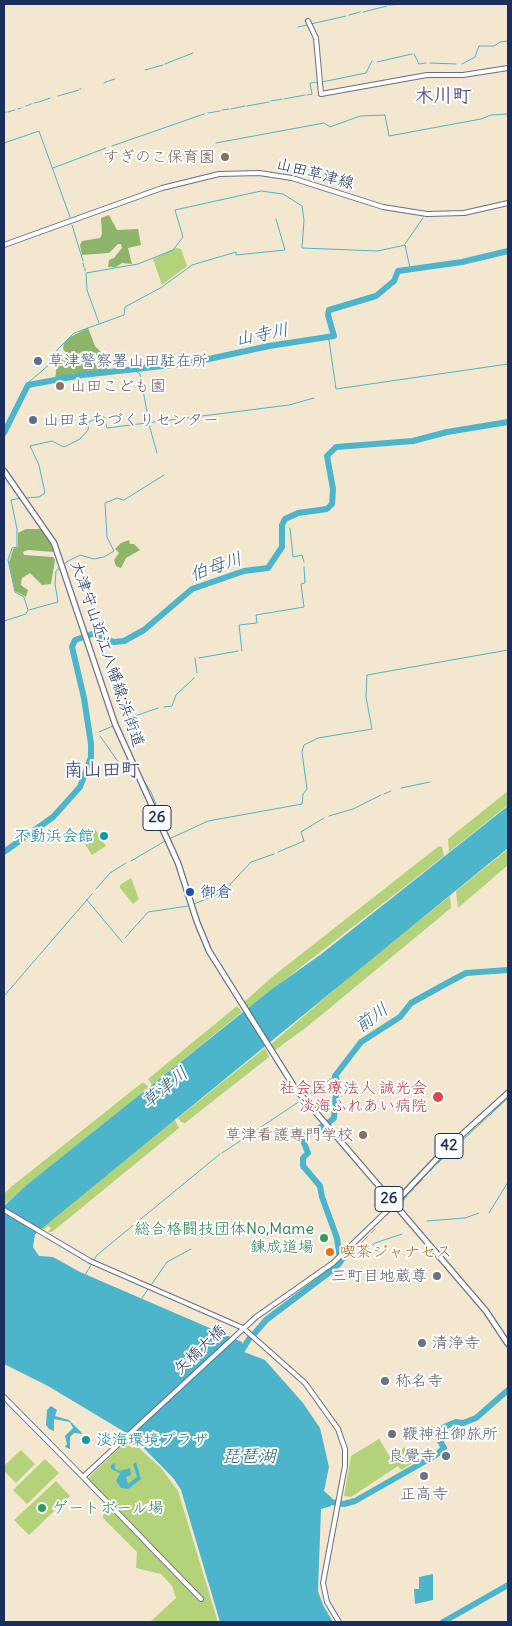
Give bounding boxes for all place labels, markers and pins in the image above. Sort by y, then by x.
place label: すぎのこ保育園 [103,147,215,167]
marker: すぎのこ保育園 [219,151,231,163]
place label: 草津警察署山田駐在所 [48,351,208,371]
marker: 草津警察署山田駐在所 [32,355,44,367]
place label: 山田こども園 [70,376,166,396]
marker: 山田こども園 [54,380,66,392]
place label: 山田まちづくりセンター [43,410,219,430]
marker: 山田まちづくりセンター [27,414,39,426]
place label: 不動浜会館 [14,826,94,846]
marker: 不動浜会館 [98,830,110,842]
place label: 御倉 [200,882,232,902]
marker: 御倉 [184,886,196,898]
place label: 社会医療法人 誠光会 淡海ふれあい病院 [279,1078,427,1116]
marker: 社会医療法人 誠光会 淡海ふれあい病院 [431,1090,445,1104]
place label: 草津看護専門学校 [225,1125,353,1145]
marker: 草津看護専門学校 [357,1129,369,1141]
place label: 総合格闘技団体No,Mame 錬成道場 [134,1219,314,1257]
marker: 総合格闘技団体No,Mame 錬成道場 [318,1232,330,1244]
place label: 喫茶ジャナセス [340,1242,452,1262]
marker: 喫茶ジャナセス [324,1246,336,1258]
place label: 三町目地蔵尊 [331,1266,427,1286]
marker: 三町目地蔵尊 [431,1270,443,1282]
place label: 清浄寺 [432,1333,480,1353]
marker: 清浄寺 [416,1337,428,1349]
place label: 称名寺 [395,1371,443,1391]
marker: 称名寺 [379,1375,391,1387]
place label: 鞭神社御旅所 [402,1424,498,1444]
marker: 鞭神社御旅所 [386,1428,398,1440]
place label: 淡海環境プラザ [96,1430,208,1450]
marker: 淡海環境プラザ [80,1434,92,1446]
place label: 良覺寺 [388,1446,436,1466]
marker: 良覺寺 [440,1450,452,1462]
marker: 正高寺 [418,1470,430,1482]
place label: 正高寺 [400,1484,448,1504]
place label: ゲートボール場 [52,1498,164,1518]
marker: ゲートボール場 [36,1502,48,1514]

